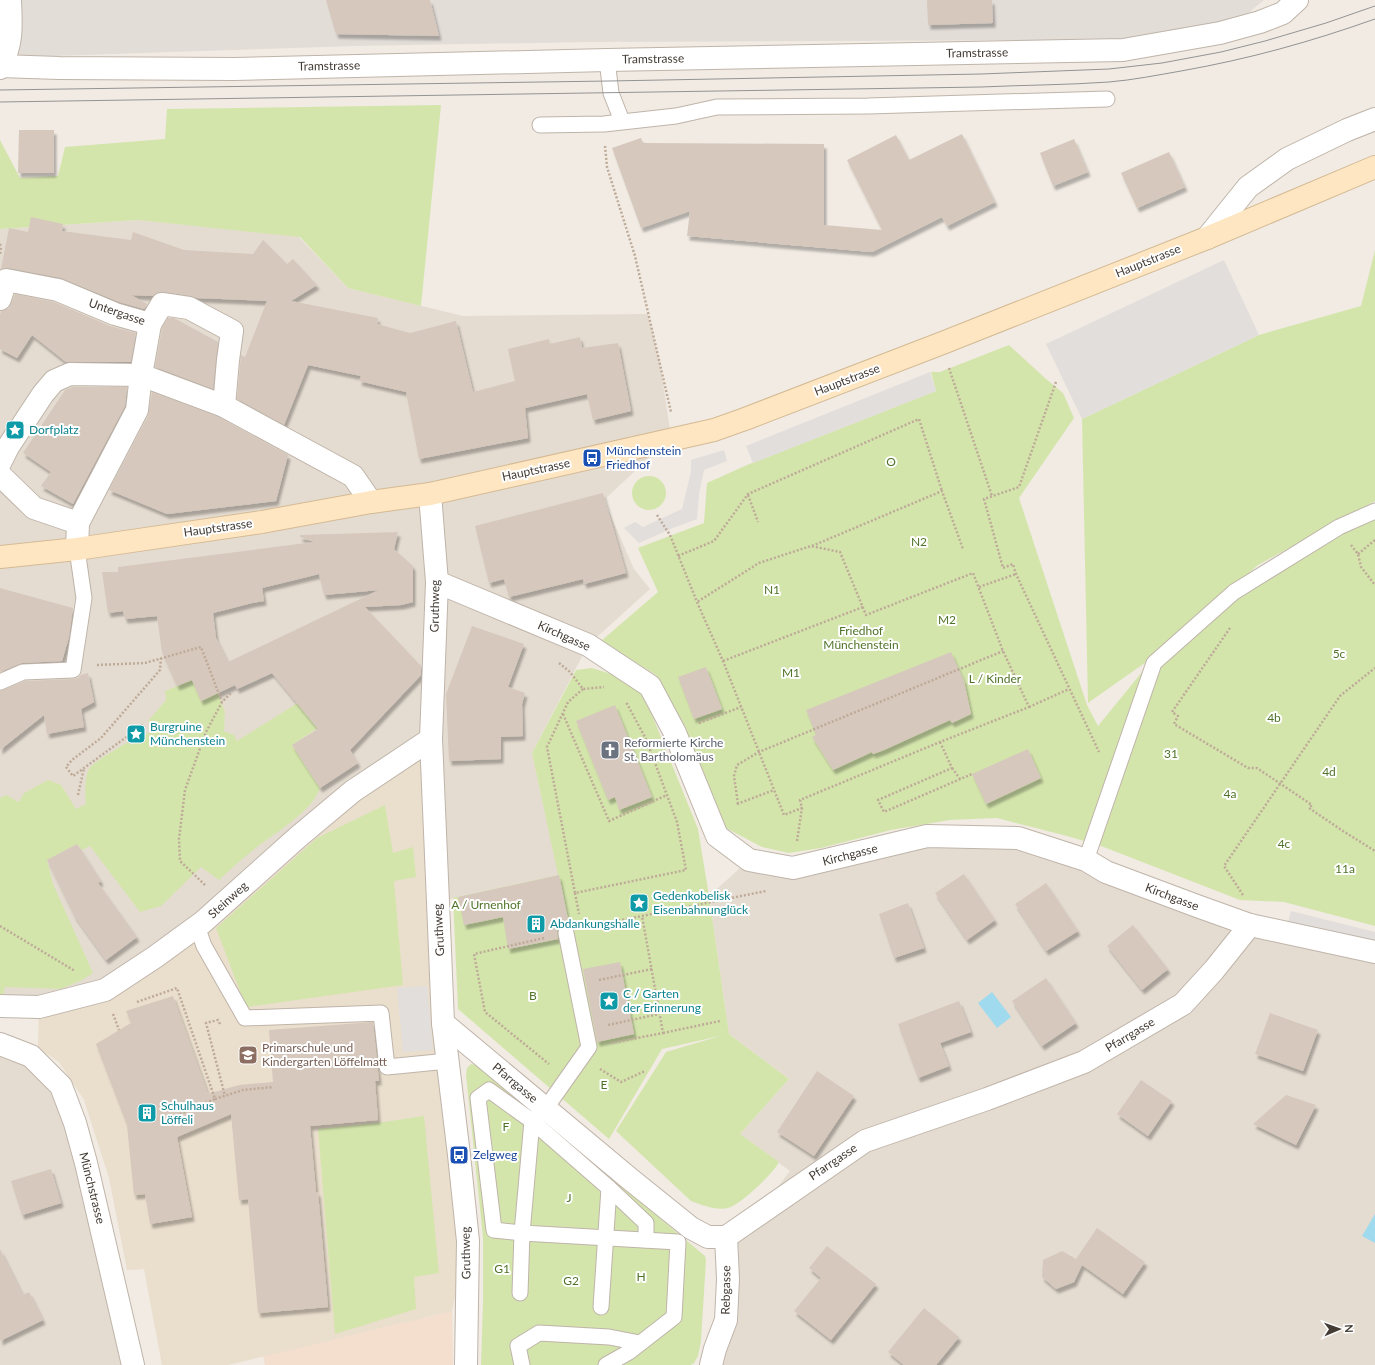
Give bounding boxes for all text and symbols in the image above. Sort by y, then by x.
street label: Tramstrasse [946,44,1008,61]
street label: Tramstrasse [622,50,684,67]
street label: Tramstrasse [298,57,360,74]
street label: Hauptstrasse [1113,241,1183,280]
street label: Untergasse [87,295,148,328]
street label: Hauptstrasse [812,360,882,399]
place icon: Dorfplatz [4,419,26,441]
place label: Dorfplatz [29,422,79,437]
place label: Münchenstein Friedhof [606,443,681,472]
bus stop icon: Münchenstein Friedhof [581,447,603,469]
park label: O [886,454,896,469]
street label: Hauptstrasse [501,455,571,484]
street label: Hauptstrasse [183,515,253,540]
park label: N2 [911,534,927,549]
street label: Gruthweg [427,580,442,632]
park label: N1 [764,582,780,597]
park label: M2 [938,612,956,627]
street label: Kirchgasse [535,617,593,654]
park label: Friedhof Münchenstein [823,623,899,652]
park label: 5c [1333,646,1346,661]
park label: M1 [782,665,800,680]
park label: L / Kinder [969,671,1022,686]
park label: 4b [1267,710,1281,725]
place label: Burgruine Münchenstein [150,719,225,748]
place icon: Burgruine Münchenstein [125,723,147,745]
place label: Reformierte Kirche St. Bartholomäus [624,735,723,764]
church icon: Reformierte Kirche St. Bartholomäus [599,739,621,761]
park label: 31 [1164,746,1178,761]
park label: 4d [1322,764,1336,779]
park label: 4a [1224,786,1236,801]
park label: 4c [1278,836,1291,851]
street label: Kirchgasse [821,840,879,869]
park label: 11a [1335,861,1355,876]
street label: Steinweg [205,878,251,921]
street label: Kirchgasse [1143,879,1201,914]
place label: Gedenkobelisk Eisenbahnunglück [653,888,749,917]
place icon: Gedenkobelisk Eisenbahnunglück [628,892,650,914]
park label: A / Urnenhof [451,897,522,912]
street label: Gruthweg [430,903,447,957]
building icon: Abdankungshalle [525,913,547,935]
place label: Abdankungshalle [550,916,640,931]
place label: C / Garten der Erinnerung [623,986,701,1015]
park label: B [529,988,537,1003]
place icon: C / Garten der Erinnerung [598,990,620,1012]
street label: Pfarrgasse [1102,1014,1157,1055]
place label: Primarschule und Kindergarten Löffelmatt [262,1040,388,1069]
school or university icon: Primarschule und Kindergarten Löffelmatt [237,1044,259,1066]
street label: Pfarrgasse [489,1059,541,1106]
park label: E [601,1077,608,1092]
place label: Schulhaus Löffeli [161,1098,214,1127]
building icon: Schulhaus Löffeli [136,1102,158,1124]
park label: F [503,1119,510,1134]
street label: Pfarrgasse [806,1140,860,1183]
bus stop icon: Zelgweg [448,1144,470,1166]
place label: Zelgweg [473,1147,517,1162]
street label: Münchstrasse [76,1150,109,1225]
park label: J [566,1190,572,1205]
street label: Gruthweg [458,1227,473,1279]
park label: G1 [494,1261,510,1276]
street label: Rebgasse [718,1265,733,1315]
park label: H [636,1269,646,1284]
park label: G2 [563,1273,579,1288]
north arrow [1319,1309,1359,1349]
text: N [1343,1324,1356,1333]

